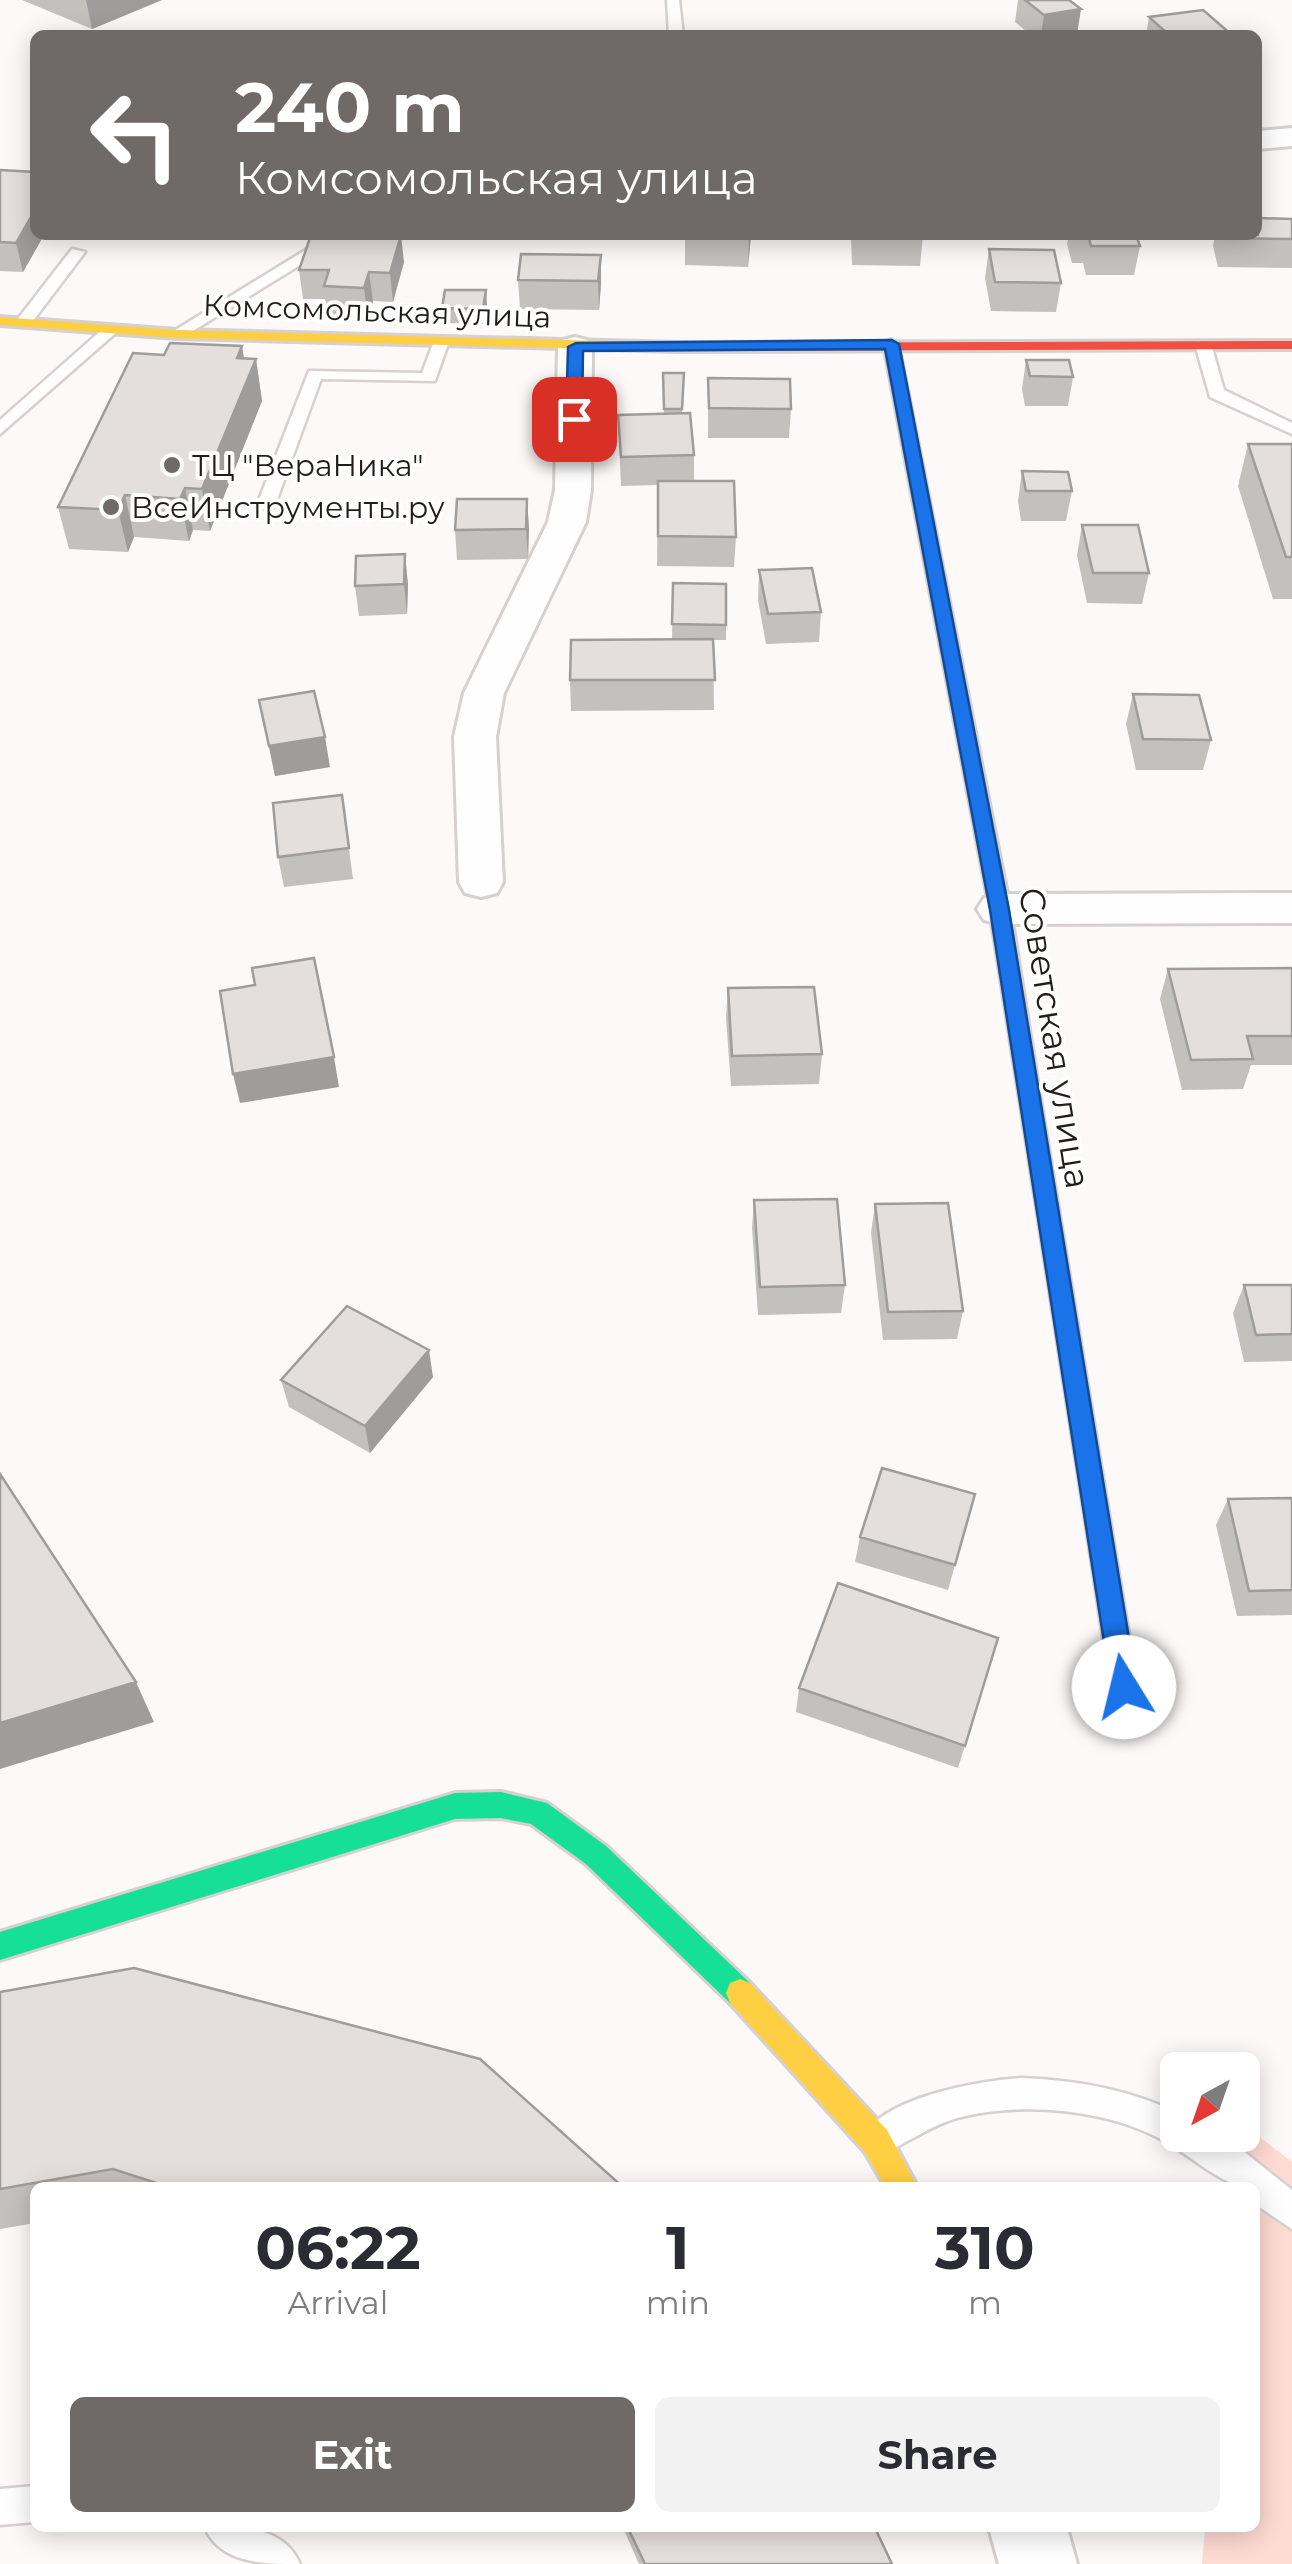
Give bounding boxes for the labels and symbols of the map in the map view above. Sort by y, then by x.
street label: Комсомольская улица [202,286,552,336]
pin [532,377,617,462]
place label: ТЦ "ВераНика" [192,447,424,484]
marker: ТЦ "ВераНика" [161,454,183,476]
place label: ВсеИнструменты.ру [131,489,445,526]
marker: ВсеИнструменты.ру [100,496,122,518]
street label: Советская улица [1010,884,1100,1192]
position arrow [1072,1635,1176,1739]
north arrow [1160,2052,1260,2152]

